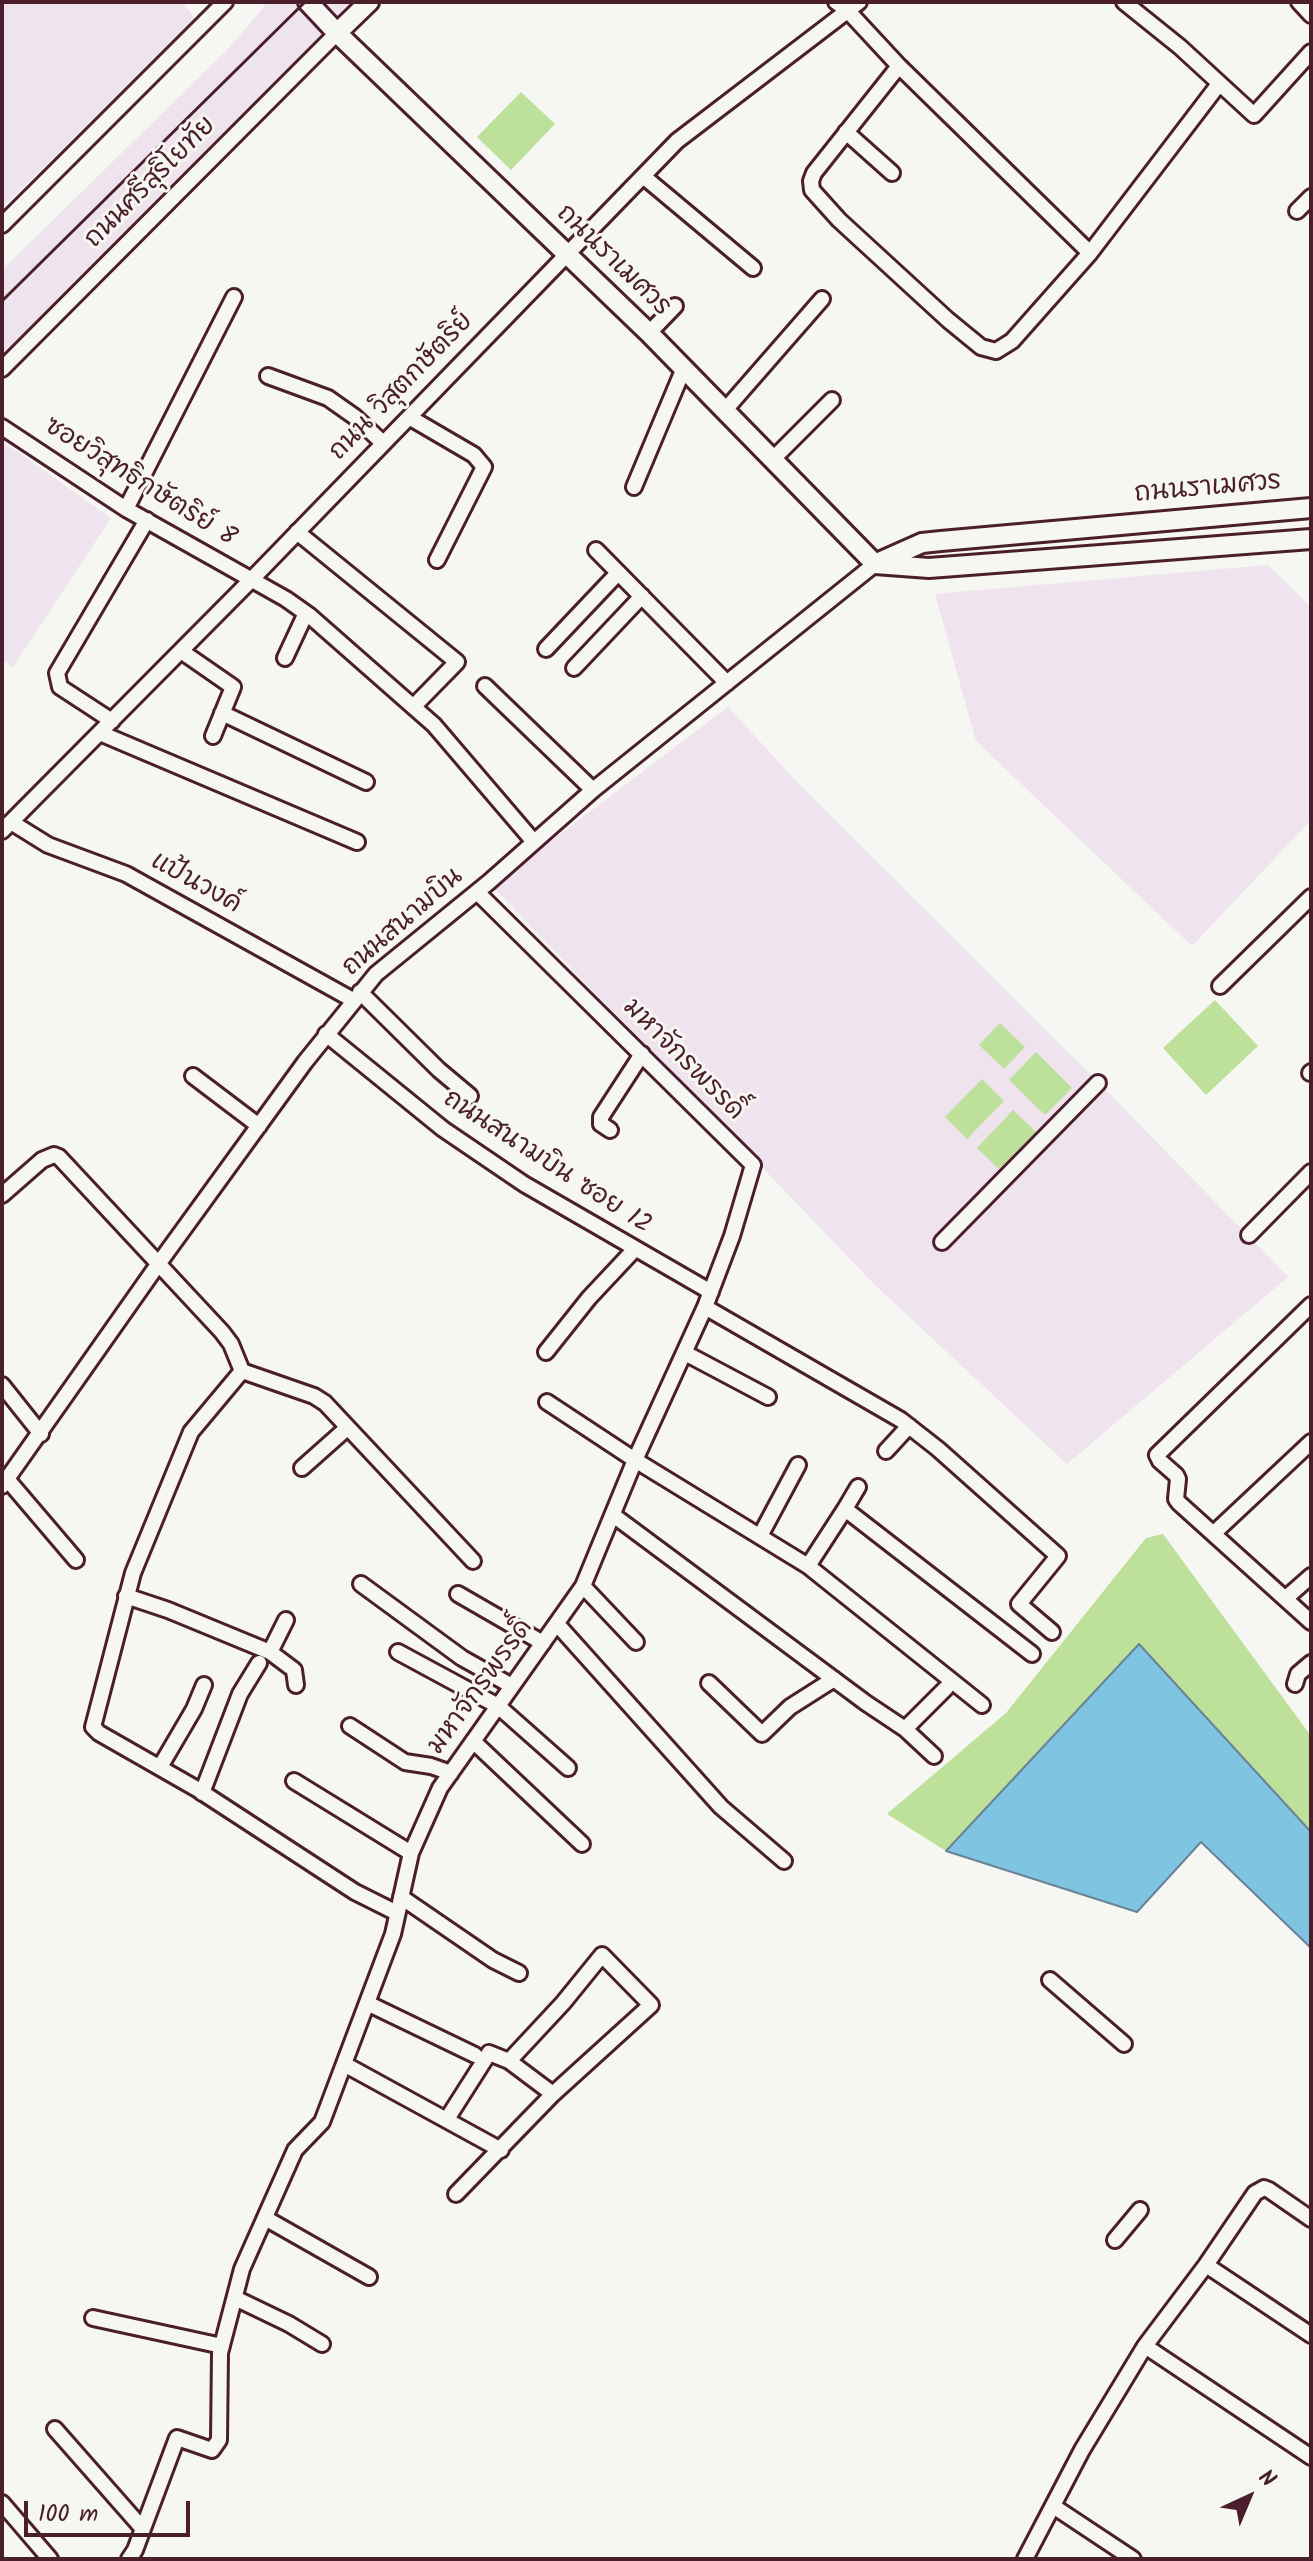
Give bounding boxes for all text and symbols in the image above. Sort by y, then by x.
street label: ถนนศรีสุริโยทัย [80,112,224,256]
street label: ถนนราเมศวร [548,200,676,324]
street label: ถนน วิสุตกษัตริย์ [324,307,482,469]
street label: ซอยวิสุทธิกษัตริย์ 8 [37,412,241,556]
street label: ถนนราเมศวร [1133,468,1283,512]
street label: แป้นวงค์ [144,847,246,923]
street label: ถนนสนามบิน [337,863,471,985]
street label: มหาจักรพรรดิ์ [615,994,749,1128]
street label: ถนนสนามบิน ซอย 12 [436,1085,656,1243]
street label: มหาจักรพรรดิ์ [423,1614,541,1762]
north arrow [1209,2457,1289,2537]
text: N [1249,2462,1283,2497]
scale bar [28,2485,194,2535]
text: 100 m [38,2495,98,2534]

